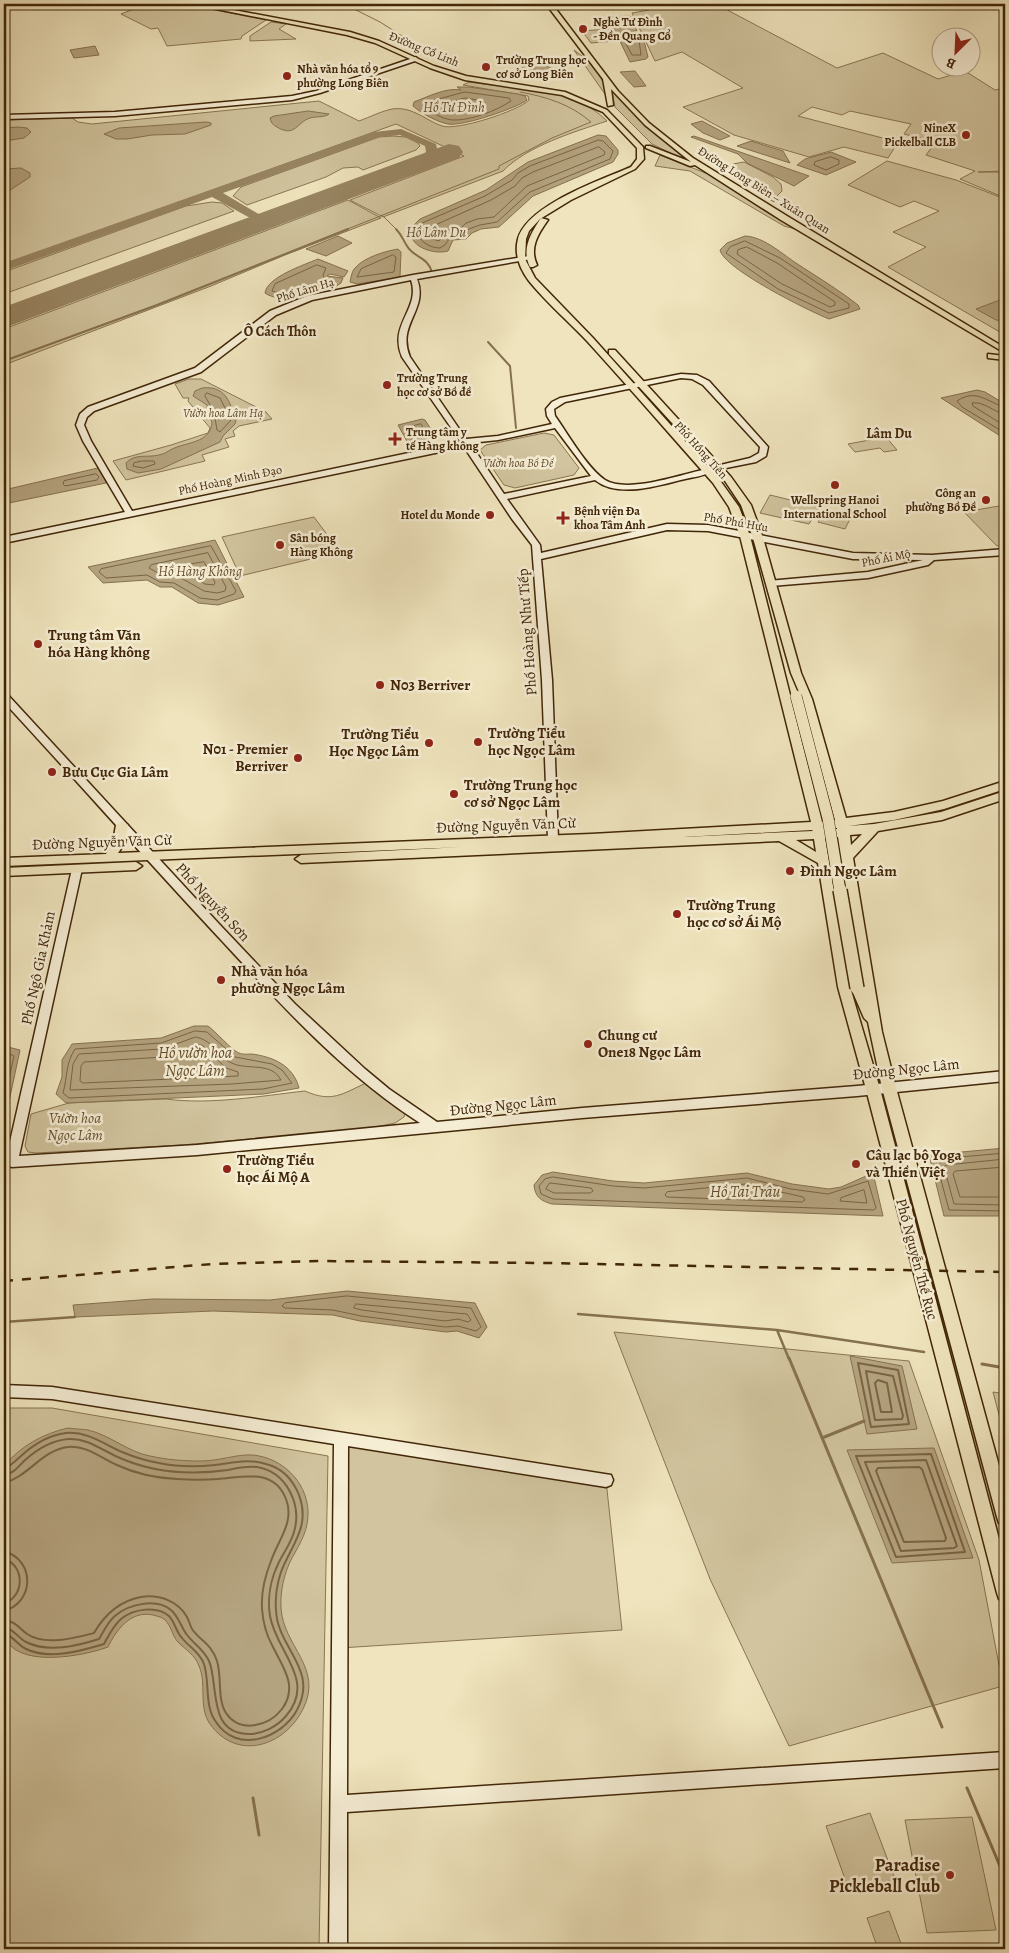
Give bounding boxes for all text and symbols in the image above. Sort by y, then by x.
place label: Nghè Tư Đình - Đền Quang Cổ [593,14,671,44]
marker: Nghè Tư Đình - Đền Quang Cổ [577,23,589,35]
street label: Đường Cổ Linh [386,28,462,71]
north arrow [932,28,982,78]
place label: Trường Trung học cơ sở Long Biên [496,52,586,82]
text: B [943,53,959,74]
place label: Nhà văn hóa tổ 9 phường Long Biên [297,61,389,91]
marker: Trường Trung học cơ sở Long Biên [480,61,492,73]
marker: Nhà văn hóa tổ 9 phường Long Biên [281,70,293,82]
water label: Hồ Tư Đình [423,98,485,117]
place label: NineX Pickelball CLB [884,120,957,150]
marker: NineX Pickelball CLB [960,129,972,141]
street label: Đường Long Biên – Xuân Quan [695,143,833,238]
water label: Hồ Lâm Du [406,223,466,242]
street label: Phố Lâm Hạ [274,273,336,306]
district label: Ô Cách Thôn [244,322,316,341]
place label: Trường Trung học cơ sở Bồ đề [397,370,472,400]
marker: Trường Trung học cơ sở Bồ đề [381,379,393,391]
park label: Vườn hoa Lâm Hạ [183,405,263,421]
street label: Phố Hồng Tiến [671,418,732,483]
place label: Trung tâm y tế Hàng không [406,424,480,454]
district label: Lâm Du [866,424,912,443]
marker: Trung tâm y tế Hàng không [388,432,402,446]
park label: Vườn hoa Bồ Đề [483,455,555,471]
street label: Phố Hoàng Minh Đạo [177,461,283,499]
marker: Wellspring Hanoi International School [829,479,841,491]
place label: Công an phường Bồ Đề [905,485,976,515]
place label: Wellspring Hanoi International School [784,492,887,522]
marker: Công an phường Bồ Đề [980,494,992,506]
place label: Bệnh viện Đa khoa Tâm Anh [574,503,646,533]
place label: Hotel du Monde [400,507,480,523]
street label: Phố Phú Hựu [702,508,770,536]
marker: Hotel du Monde [484,509,496,521]
marker: Bệnh viện Đa khoa Tâm Anh [556,511,570,525]
place label: Sân bóng Hàng Không [290,530,354,560]
marker: Sân bóng Hàng Không [274,539,286,551]
street label: Phố Ái Mộ [860,545,912,571]
water label: Hồ Hàng Không [158,562,243,581]
street label: Phố Hoàng Như Tiếp [513,568,541,696]
place label: Trung tâm Văn hóa Hàng không [48,625,150,662]
marker: Trung tâm Văn hóa Hàng không [32,638,44,650]
place label: N03 Berriver [390,675,470,695]
marker: N03 Berriver [374,679,386,691]
place label: Trường Tiểu học Ngọc Lâm [488,723,576,760]
place label: Trường Tiểu Học Ngọc Lâm [329,724,420,761]
marker: Trường Tiểu học Ngọc Lâm [472,736,484,748]
marker: Trường Tiểu Học Ngọc Lâm [423,737,435,749]
place label: N01 - Premier Berriver [203,739,288,776]
marker: N01 - Premier Berriver [292,752,304,764]
place label: Bưu Cục Gia Lâm [62,762,169,782]
marker: Bưu Cục Gia Lâm [46,766,58,778]
place label: Trường Trung học cơ sở Ngọc Lâm [464,775,577,812]
marker: Trường Trung học cơ sở Ngọc Lâm [448,788,460,800]
street label: Đường Nguyễn Văn Cừ [436,813,577,837]
street label: Đường Nguyễn Văn Cừ [32,830,173,854]
street label: Phố Nguyễn Sơn [171,858,255,946]
place label: Đình Ngọc Lâm [800,861,897,881]
marker: Đình Ngọc Lâm [784,865,796,877]
place label: Trường Trung học cơ sở Ái Mộ [687,895,782,932]
marker: Trường Trung học cơ sở Ái Mộ [671,908,683,920]
street label: Phố Ngô Gia Khảm [16,909,60,1027]
place label: Nhà văn hóa phường Ngọc Lâm [231,961,345,998]
marker: Nhà văn hóa phường Ngọc Lâm [215,974,227,986]
place label: Chung cư One18 Ngọc Lâm [598,1025,702,1062]
marker: Chung cư One18 Ngọc Lâm [582,1038,594,1050]
water label: Hồ vườn hoa Ngọc Lâm [158,1042,233,1082]
street label: Đường Ngọc Lâm [852,1053,961,1085]
street label: Đường Ngọc Lâm [449,1089,558,1121]
park label: Vườn hoa Ngọc Lâm [47,1108,103,1145]
place label: Câu lạc bộ Yoga và Thiền Việt [865,1145,963,1182]
place label: Trường Tiểu học Ái Mộ A [237,1150,315,1187]
marker: Câu lạc bộ Yoga và Thiền Việt [850,1158,862,1170]
marker: Trường Tiểu học Ái Mộ A [221,1163,233,1175]
water label: Hồ Tai Trâu [710,1181,780,1203]
street label: Phố Nguyễn Thế Rục [891,1196,943,1322]
place label: Paradise Pickleball Club [829,1853,940,1898]
marker: Paradise Pickleball Club [944,1869,956,1881]

